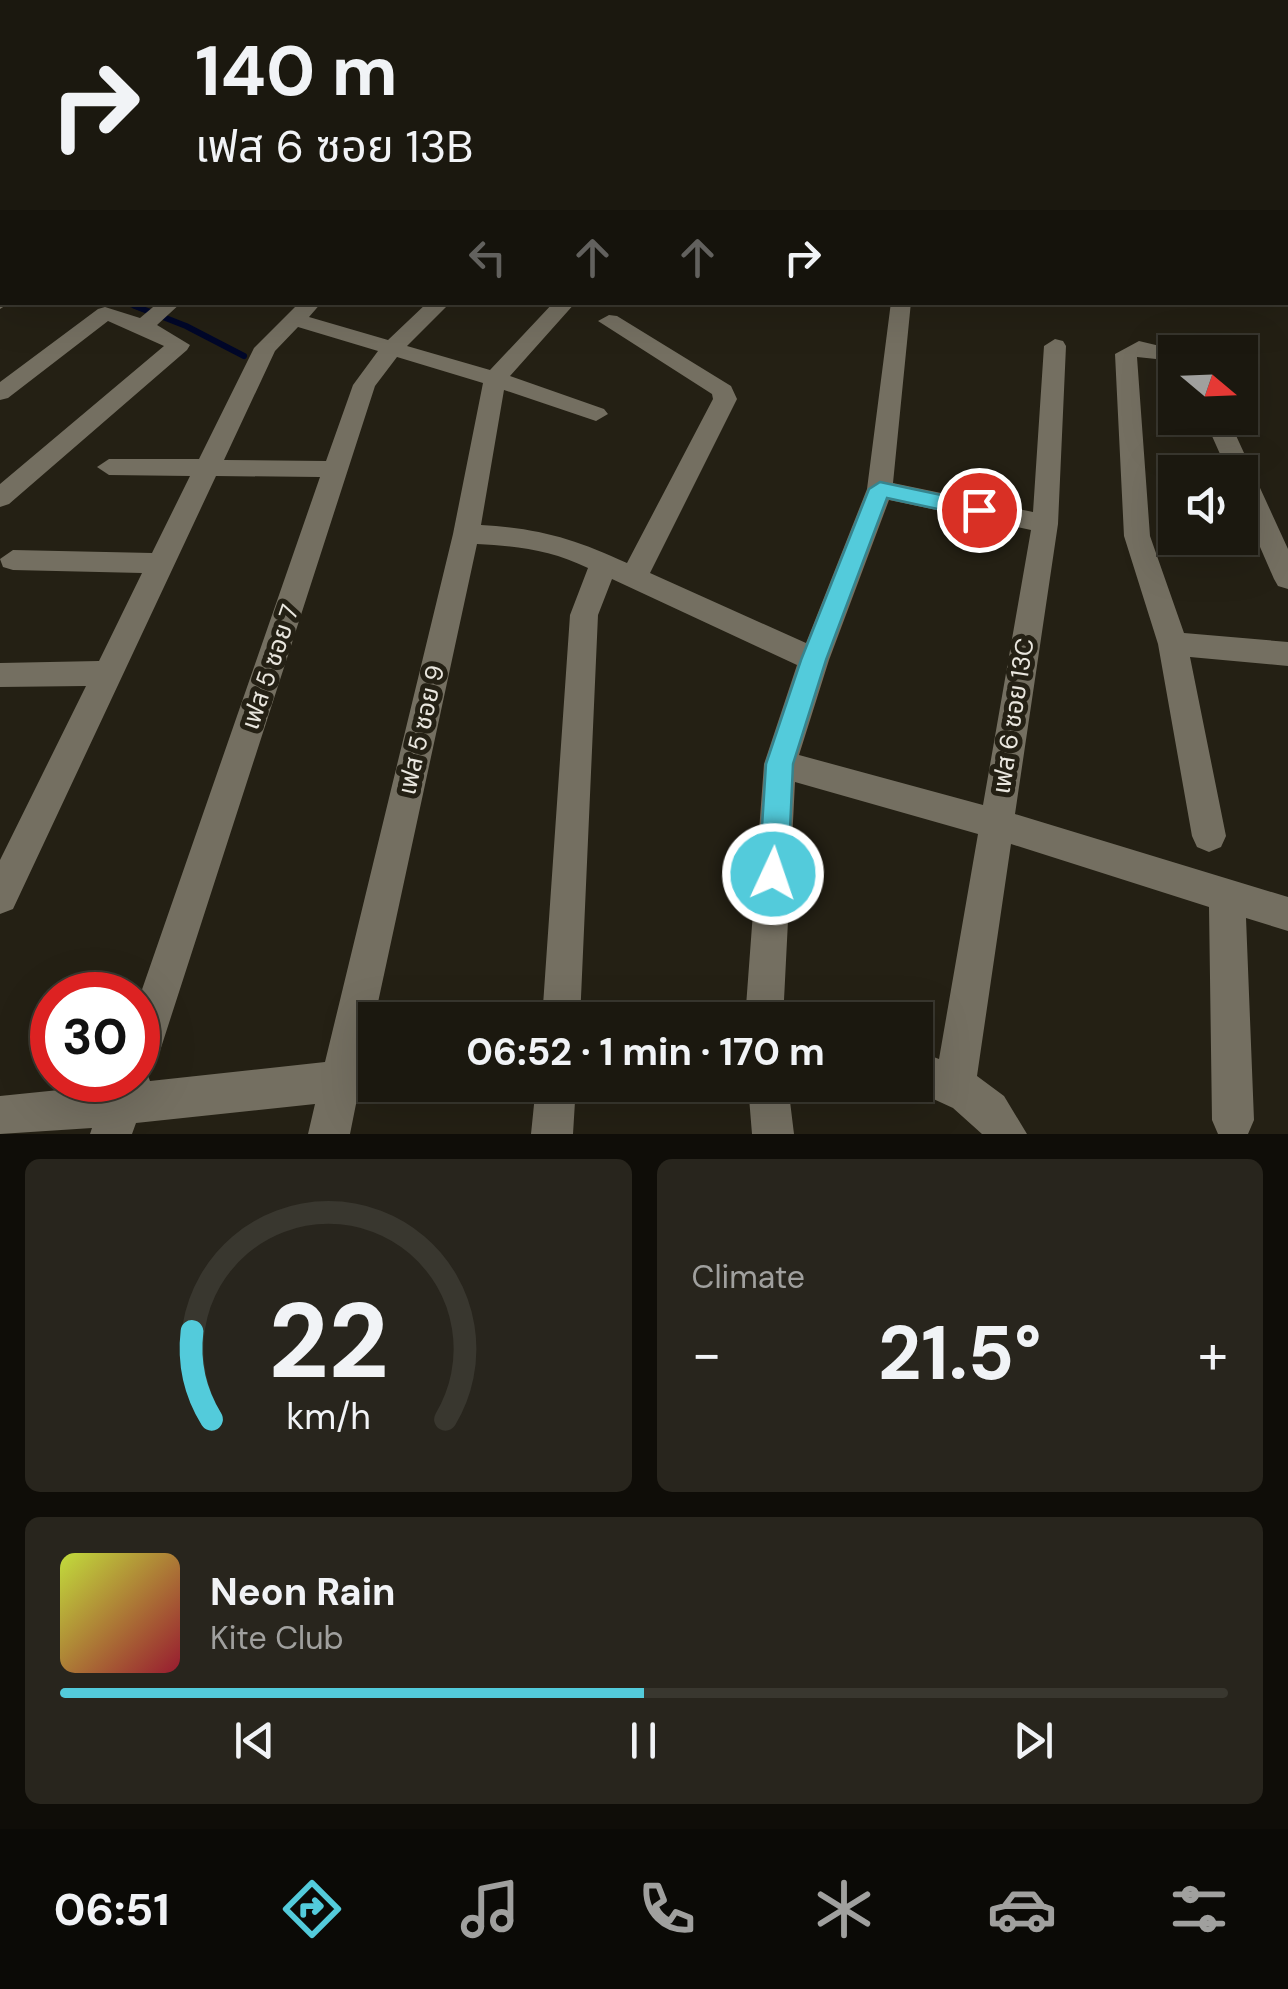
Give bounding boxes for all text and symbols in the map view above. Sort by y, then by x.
text: 140 m [195,26,398,117]
icon: right [30,40,160,170]
text: เฟส 6 ซอย 13B [195,117,473,176]
icon: left [460,230,515,285]
icon: ahead [565,230,620,285]
icon: ahead [670,230,725,285]
icon: right [775,230,830,285]
north arrow [1158,335,1258,435]
map controls [1158,335,1258,555]
button: sound [1158,455,1258,555]
pin [937,468,1022,553]
icon: arrive [952,483,1007,538]
street label: เฟส 5 ซอย 7 [233,600,307,734]
street label: เฟส 6 ซอย 13C [984,636,1042,796]
street label: เฟส 5 ซอย 9 [390,662,452,798]
position arrow [721,822,825,926]
speed limit sign: 30 [30,972,160,1102]
text: 06:52 · 1 min · 170 m [466,1027,825,1077]
text: Climate [692,1256,805,1298]
text: 22 [268,1274,388,1409]
text: 21.5° [878,1305,1041,1402]
text: − [692,1318,722,1390]
text: + [1198,1318,1228,1390]
text: km/h [286,1394,370,1440]
text: Neon Rain [210,1567,395,1617]
text: Kite Club [210,1617,344,1659]
icon: previous [227,1713,282,1768]
icon: pause [616,1713,671,1768]
icon: next [1006,1713,1061,1768]
icon: directions [277,1874,347,1944]
icon: music [455,1874,525,1944]
icon: phone [632,1874,702,1944]
icon: climate [809,1874,879,1944]
icon: car [987,1874,1057,1944]
icon: filters [1164,1874,1234,1944]
text: 06:51 [54,1880,170,1939]

